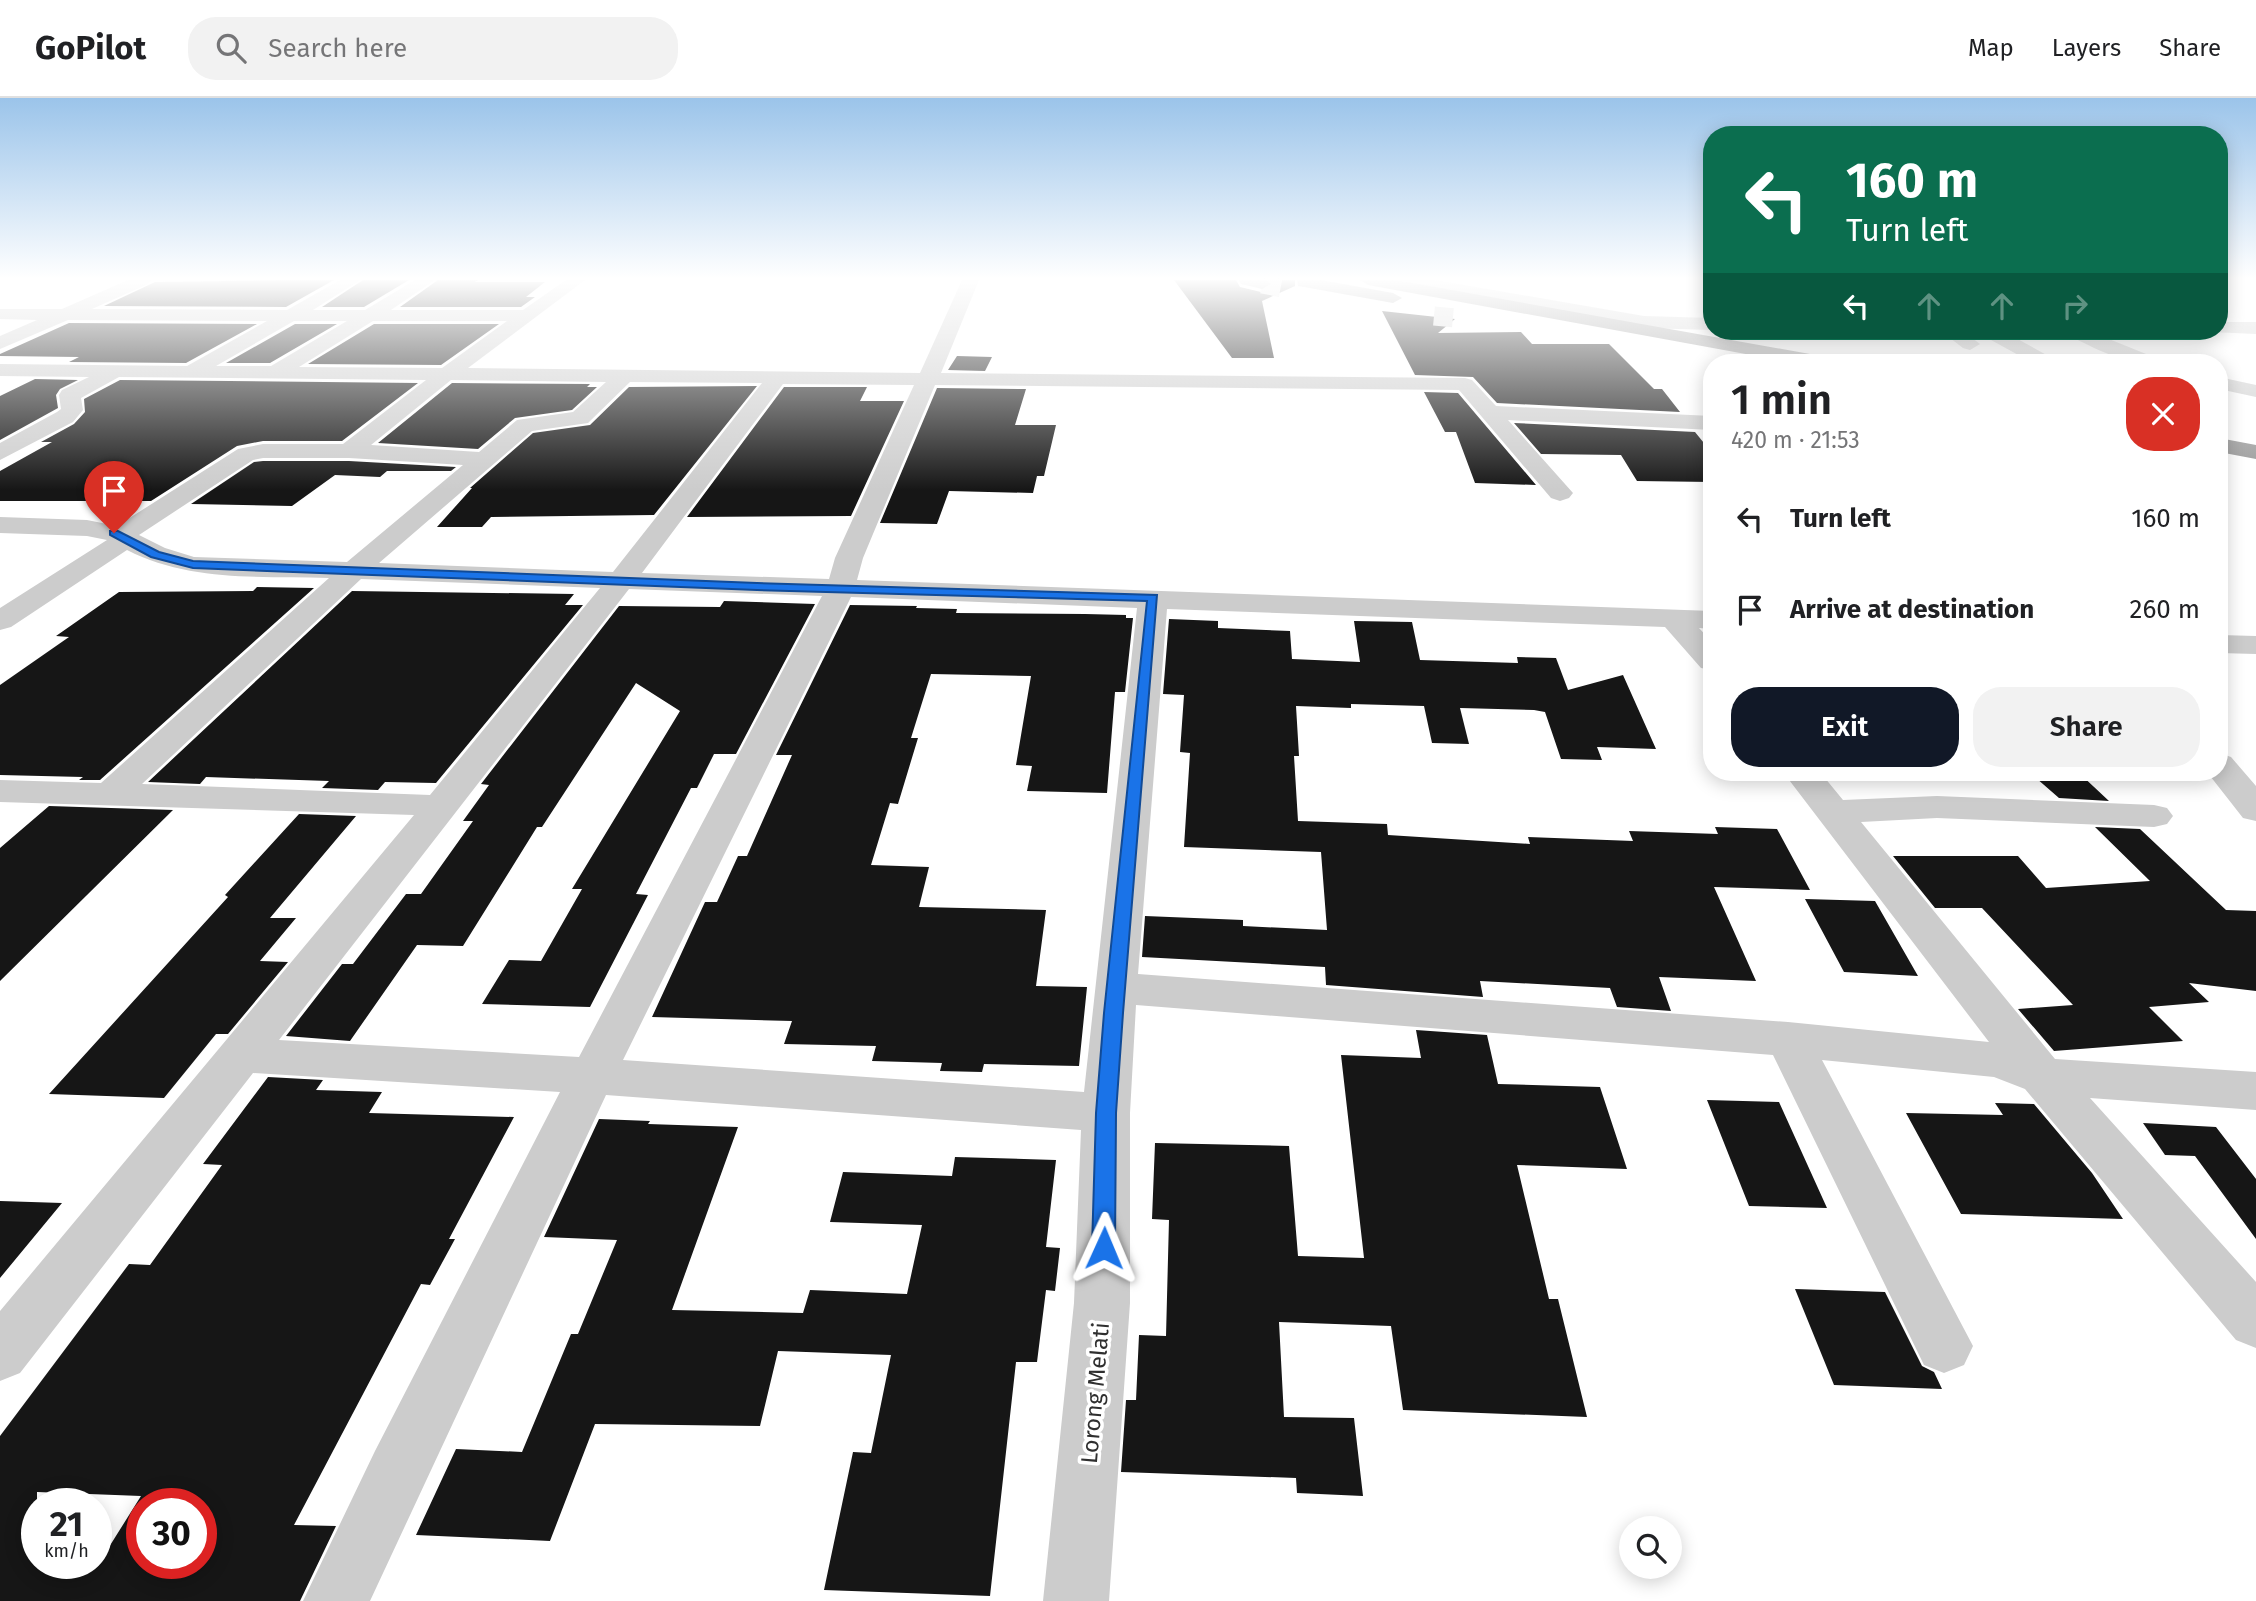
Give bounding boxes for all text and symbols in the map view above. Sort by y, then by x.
search box [188,17,678,80]
text: GoPilot [35,28,146,68]
icon: search [212,29,250,67]
text: Search here [268,33,407,64]
text: Map [1968,34,2014,62]
text: Layers [2052,34,2121,62]
text: Share [2159,34,2221,62]
text: 160 m [1846,151,1978,210]
icon: left [1731,154,1822,245]
text: Turn left [1846,211,1968,249]
icon: left [1837,287,1875,325]
icon: ahead [1910,287,1948,325]
icon: ahead [1983,287,2021,325]
icon: right [2056,287,2094,325]
text: 1 min [1731,375,1832,425]
button: close [2126,377,2200,451]
text: 420 m · 21:53 [1731,426,1860,454]
pin [84,461,144,533]
icon: arrive [95,472,133,510]
icon: left [1731,500,1769,538]
text: Turn left [1790,503,1891,534]
text: 160 m [2131,503,2200,534]
icon: arrive [1731,591,1769,629]
text: Arrive at destination [1790,594,2034,625]
text: 260 m [2130,594,2200,625]
button: Exit [1731,687,1959,767]
button: Share [1973,687,2200,767]
position arrow [1067,1211,1141,1285]
street label: Lorong Melati [1075,1321,1115,1465]
speed limit sign: 30 [126,1488,217,1579]
text: 21 [50,1503,83,1545]
map controls [1619,1516,1682,1579]
button: search [1619,1516,1682,1579]
text: km/h [44,1540,89,1562]

